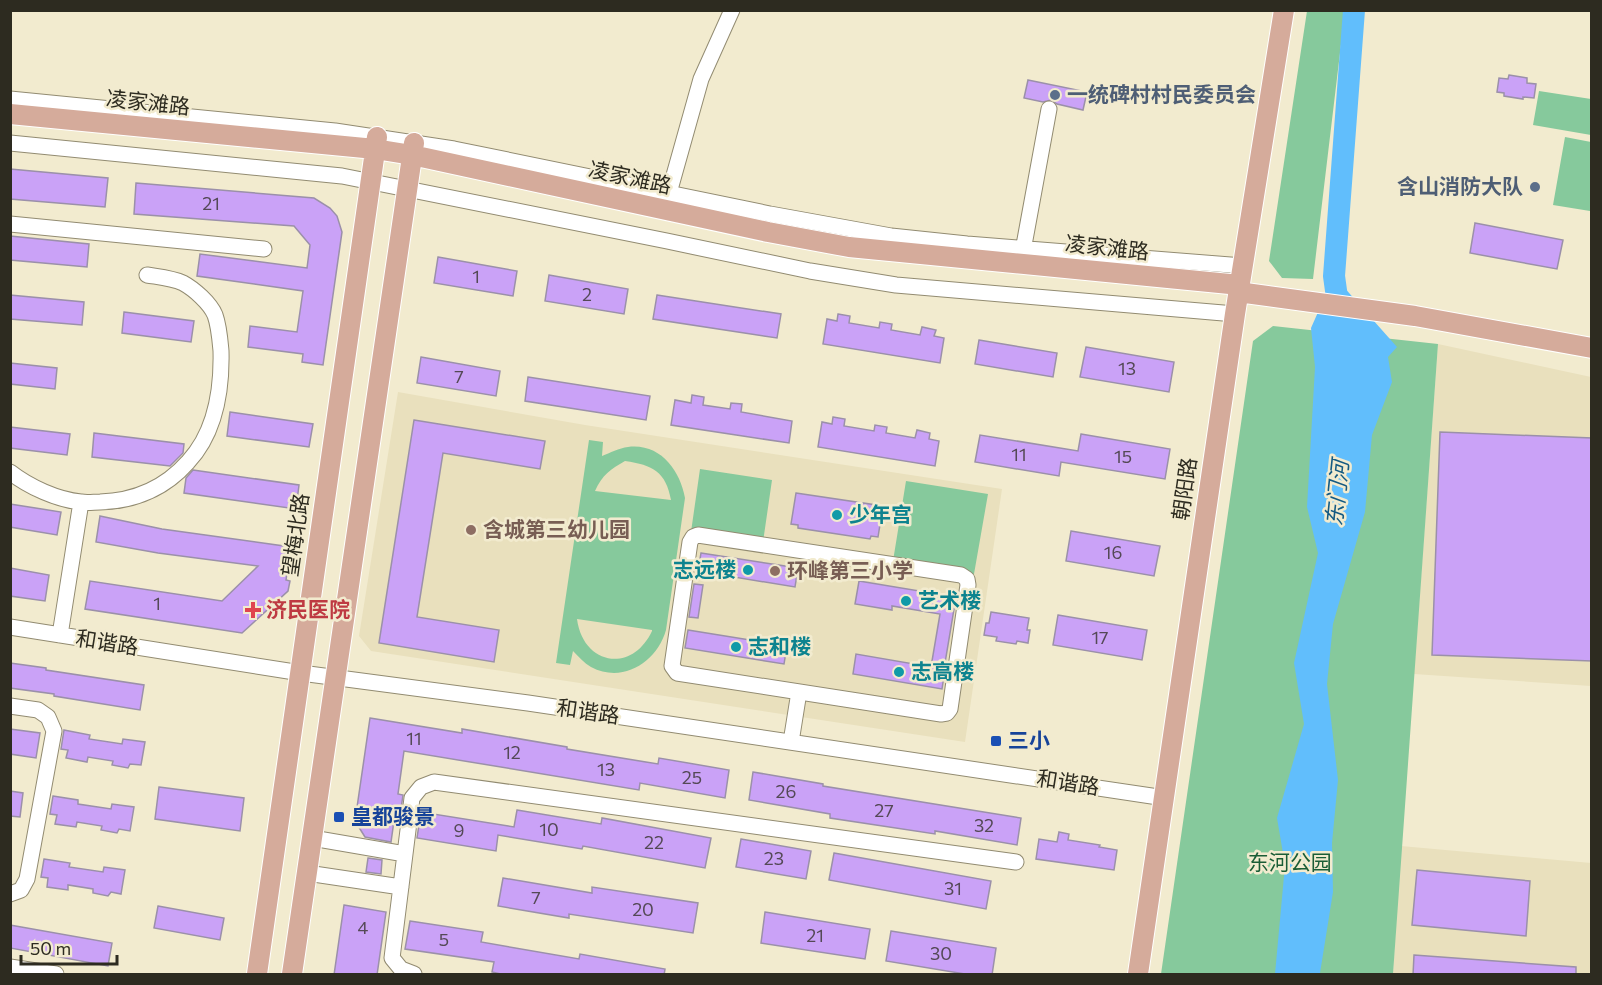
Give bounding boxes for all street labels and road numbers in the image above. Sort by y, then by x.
street label: 凌家滩路 [105,85,191,118]
street label: 凌家滩路 [587,156,674,197]
street label: 凌家滩路 [1064,230,1150,263]
street label: 朝阳路 [1167,456,1200,522]
street label: 望梅北路 [276,491,313,578]
street label: 和谐路 [74,624,140,659]
street label: 和谐路 [555,694,621,727]
street label: 和谐路 [1035,764,1101,799]

